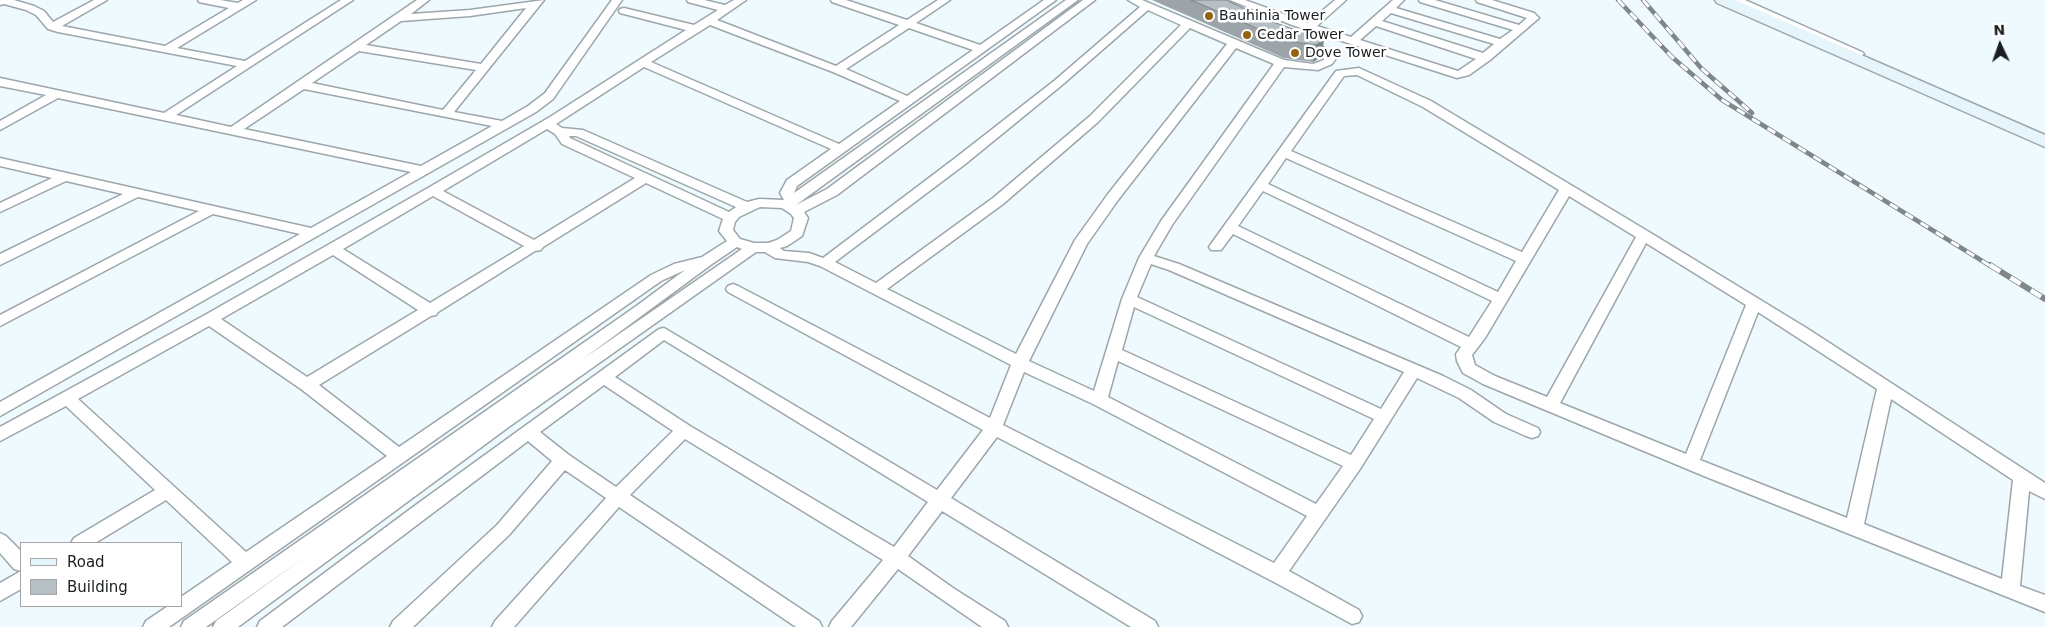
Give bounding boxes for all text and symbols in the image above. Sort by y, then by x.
place label: Bauhinia Tower [1219,8,1325,24]
marker: Bauhinia Tower [1203,10,1215,22]
north arrow [1975,20,2025,70]
text: N [1993,22,2005,38]
place label: Cedar Tower [1257,27,1344,43]
marker: Cedar Tower [1241,29,1253,41]
place label: Dove Tower [1305,45,1386,61]
marker: Dove Tower [1289,47,1301,59]
legend [20,542,182,607]
text: Road [67,553,105,571]
text: Building [67,578,128,596]

